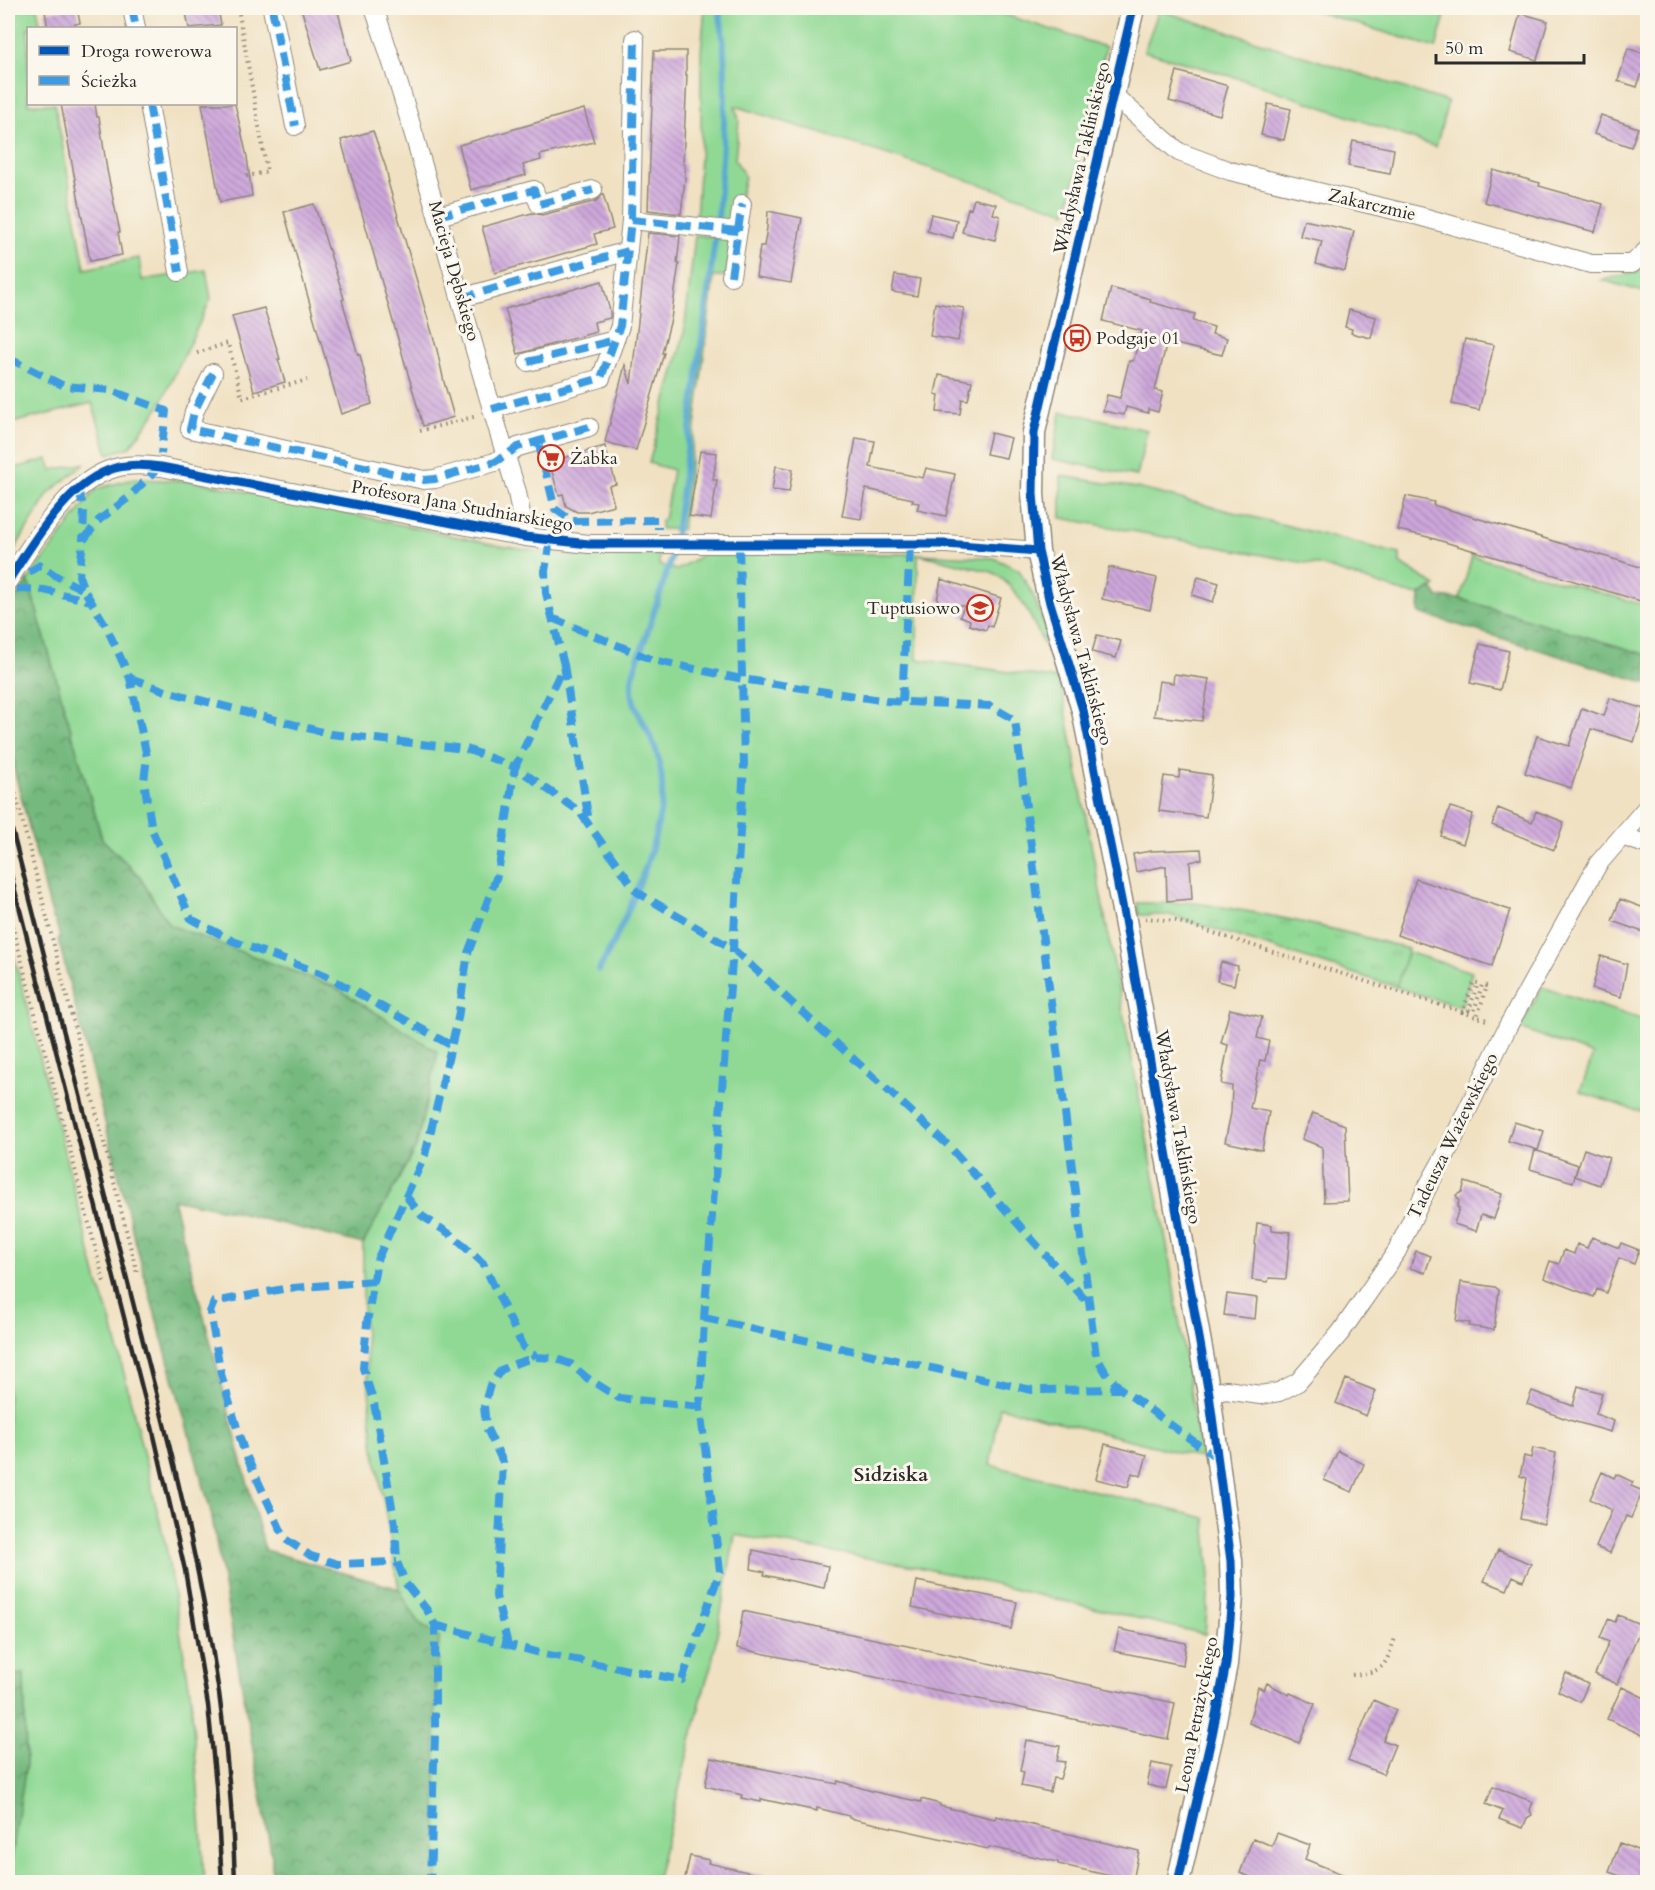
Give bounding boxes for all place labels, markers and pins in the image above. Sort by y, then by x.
bus stop icon: Podgaje 01 [1062,323,1092,353]
place label: Podgaje 01 [1096,326,1180,351]
supermarket icon: Żabka [536,443,566,473]
place label: Żabka [570,446,618,471]
school or university icon: Tuptusiowo [965,593,995,623]
place label: Tuptusiowo [867,596,960,621]

